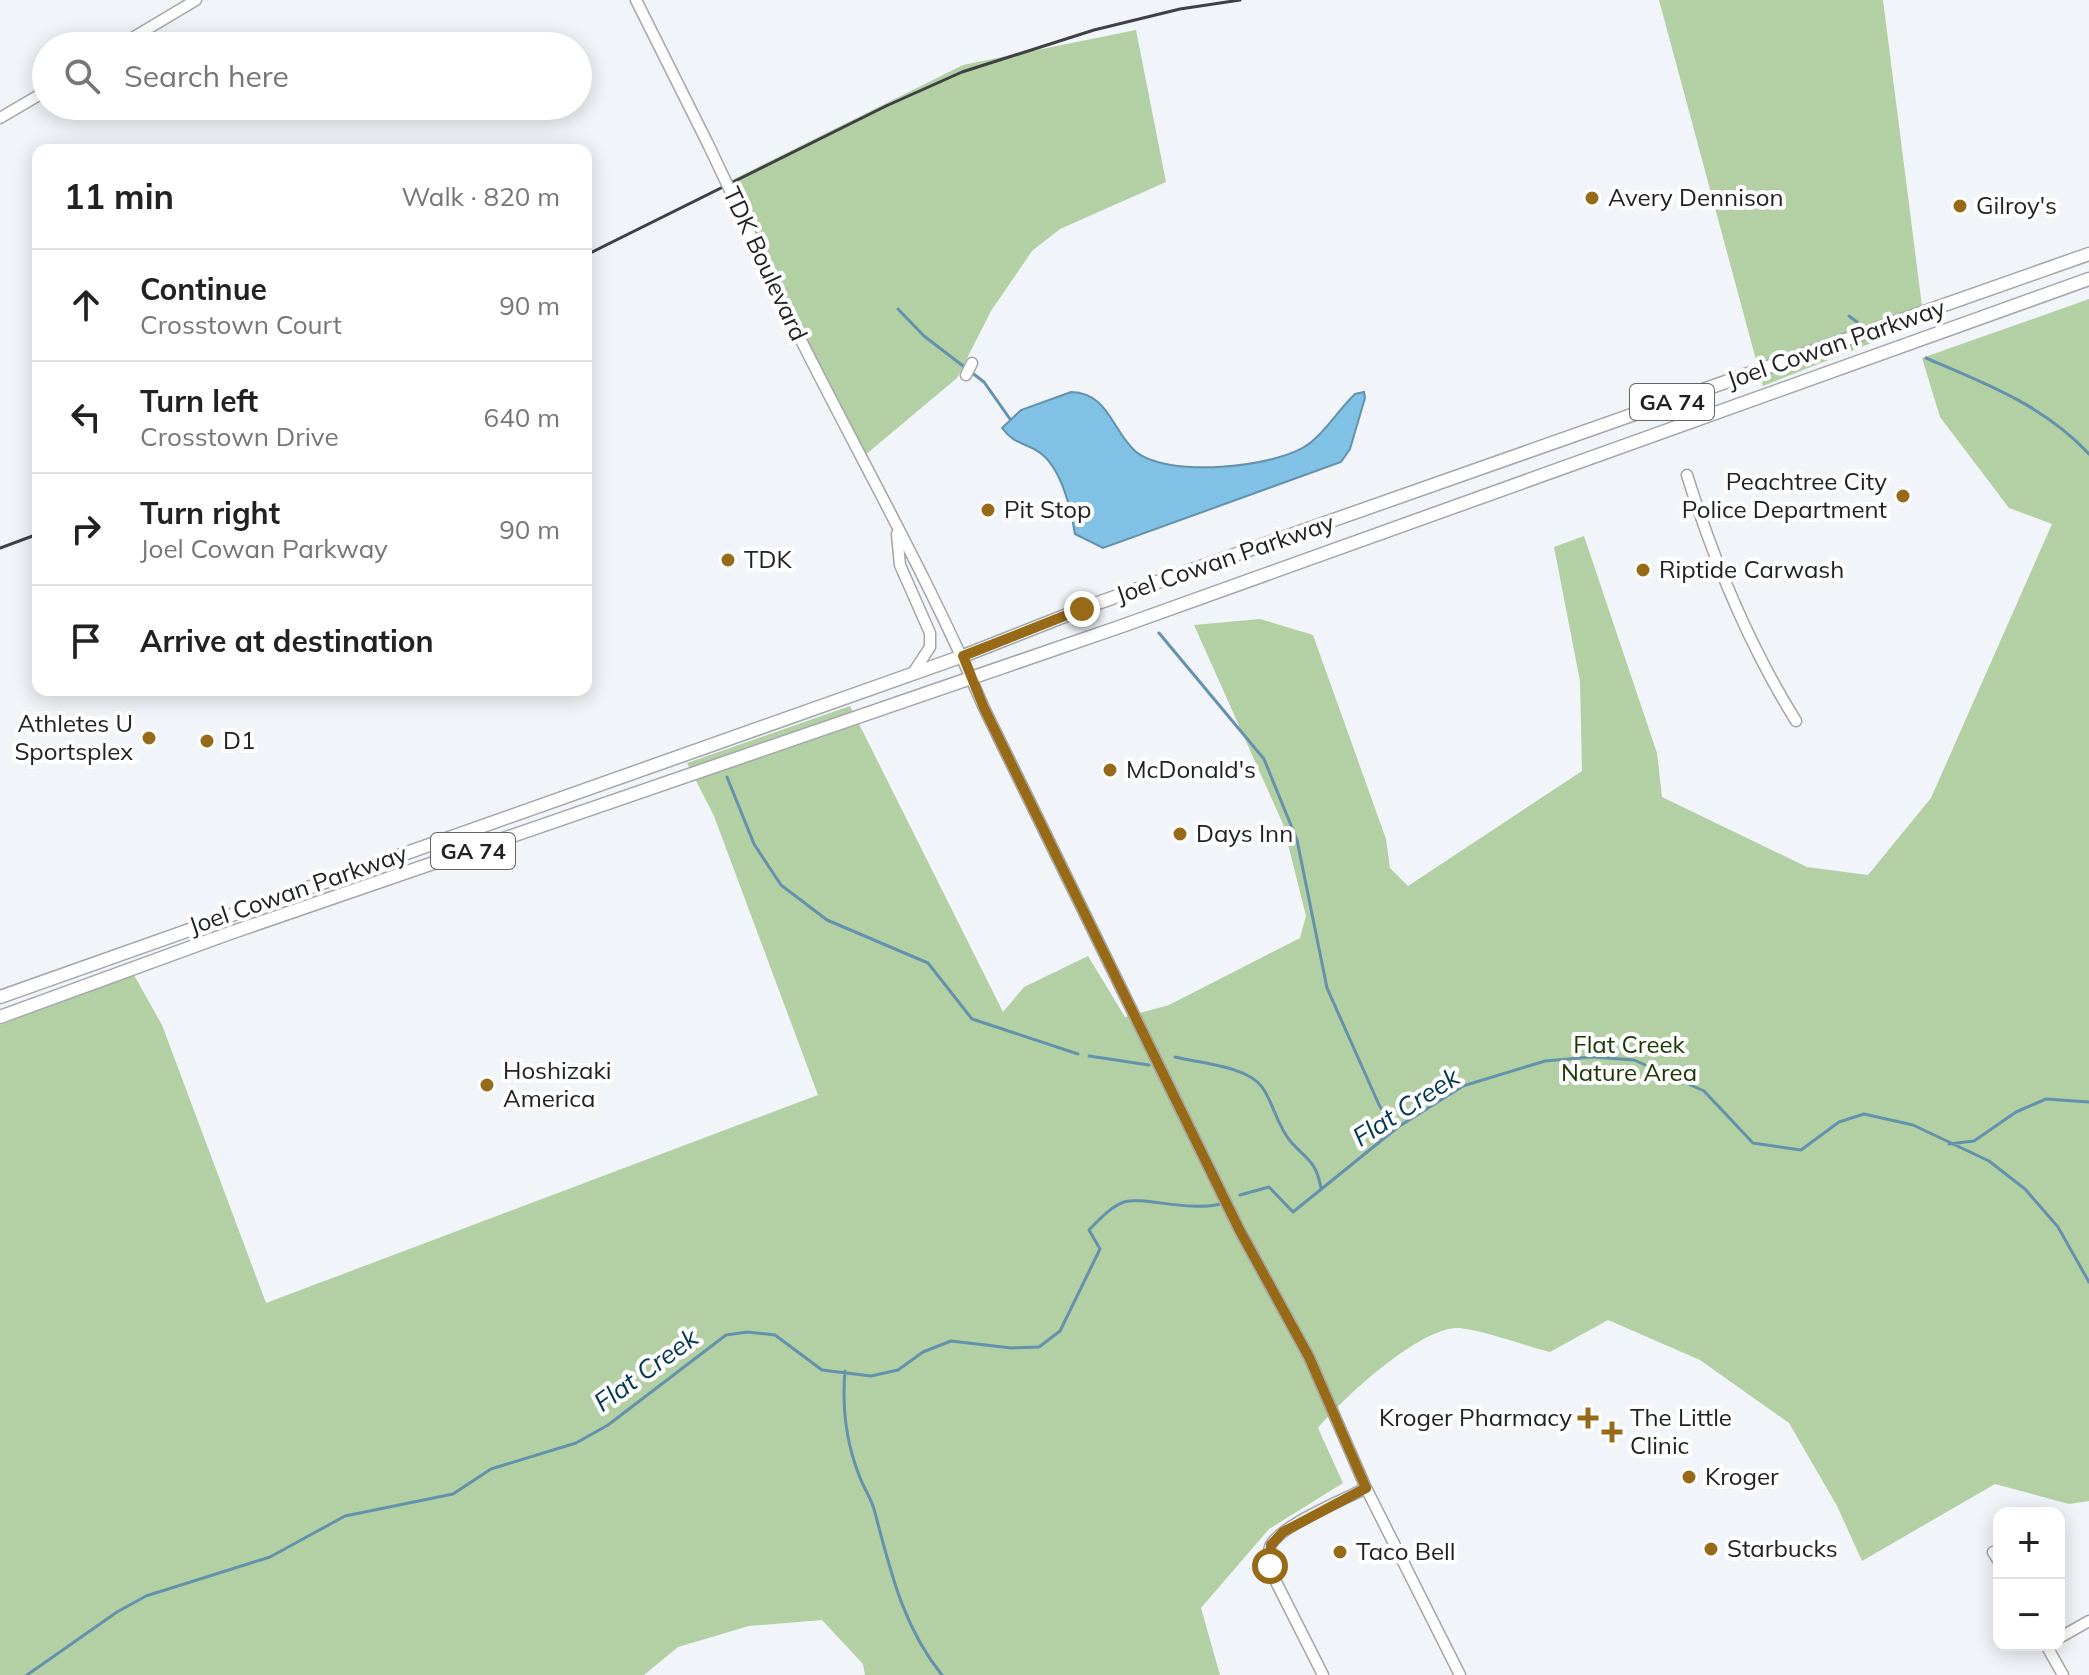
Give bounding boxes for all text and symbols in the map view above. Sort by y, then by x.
search box [32,32,592,120]
icon: search [60,54,104,98]
text: Search here [124,57,289,95]
text: 11 min [64,175,174,218]
text: Walk · 820 m [401,180,560,213]
street label: TDK Boulevard [717,182,815,345]
place label: Avery Dennison [1608,182,1784,212]
marker: Avery Dennison [1583,189,1601,207]
place label: Gilroy's [1976,190,2057,220]
marker: Gilroy's [1951,197,1969,215]
text: Continue [140,270,267,308]
icon: ahead [64,283,108,327]
text: 90 m [499,289,560,322]
street label: Joel Cowan Parkway [1723,292,1949,394]
text: Crosstown Court [140,308,342,341]
text: Turn left [140,382,258,420]
road number: GA 74 [1630,384,1714,420]
icon: left [64,395,108,439]
text: 640 m [484,401,560,434]
text: Crosstown Drive [140,420,339,453]
place label: Peachtree City Police Department [1682,466,1887,524]
marker: Peachtree City Police Department [1894,487,1912,505]
text: Turn right [140,494,280,532]
place label: Pit Stop [1004,494,1091,524]
marker: Pit Stop [979,501,997,519]
icon: right [64,507,108,551]
street label: Joel Cowan Parkway [1112,507,1338,609]
text: 90 m [499,513,560,546]
text: Joel Cowan Parkway [140,532,388,565]
place label: TDK [744,544,792,574]
marker: TDK [719,551,737,569]
place label: Riptide Carwash [1659,554,1844,584]
marker: Riptide Carwash [1634,561,1652,579]
route end [1064,591,1100,627]
icon: arrive [64,619,108,663]
text: Arrive at destination [140,622,434,660]
place label: Athletes U Sportsplex [14,708,133,766]
place label: D1 [223,725,255,755]
marker: Athletes U Sportsplex [140,729,158,747]
marker: D1 [198,732,216,750]
place label: McDonald's [1126,754,1256,784]
marker: McDonald's [1101,761,1119,779]
place label: Days Inn [1196,818,1293,848]
marker: Days Inn [1171,825,1189,843]
road number: GA 74 [431,833,515,869]
street label: Joel Cowan Parkway [185,838,411,940]
park label: Flat Creek Nature Area [1561,1029,1697,1087]
place label: Hoshizaki America [503,1055,612,1113]
water label: Flat Creek [1346,1059,1466,1153]
marker: Hoshizaki America [478,1076,496,1094]
water label: Flat Creek [587,1320,705,1419]
place label: Kroger Pharmacy [1379,1402,1572,1432]
place label: The Little Clinic [1630,1402,1732,1460]
marker: Kroger Pharmacy [1579,1409,1597,1427]
marker: The Little Clinic [1601,1421,1623,1443]
place label: Kroger [1705,1461,1779,1491]
marker: Kroger [1680,1468,1698,1486]
map controls [1993,1507,2065,1651]
button: + [1993,1507,2065,1579]
place label: Starbucks [1727,1533,1838,1563]
place label: Taco Bell [1356,1536,1455,1566]
marker: Starbucks [1702,1540,1720,1558]
marker: Taco Bell [1331,1543,1349,1561]
route start [1252,1548,1288,1584]
button: − [1993,1579,2065,1651]

